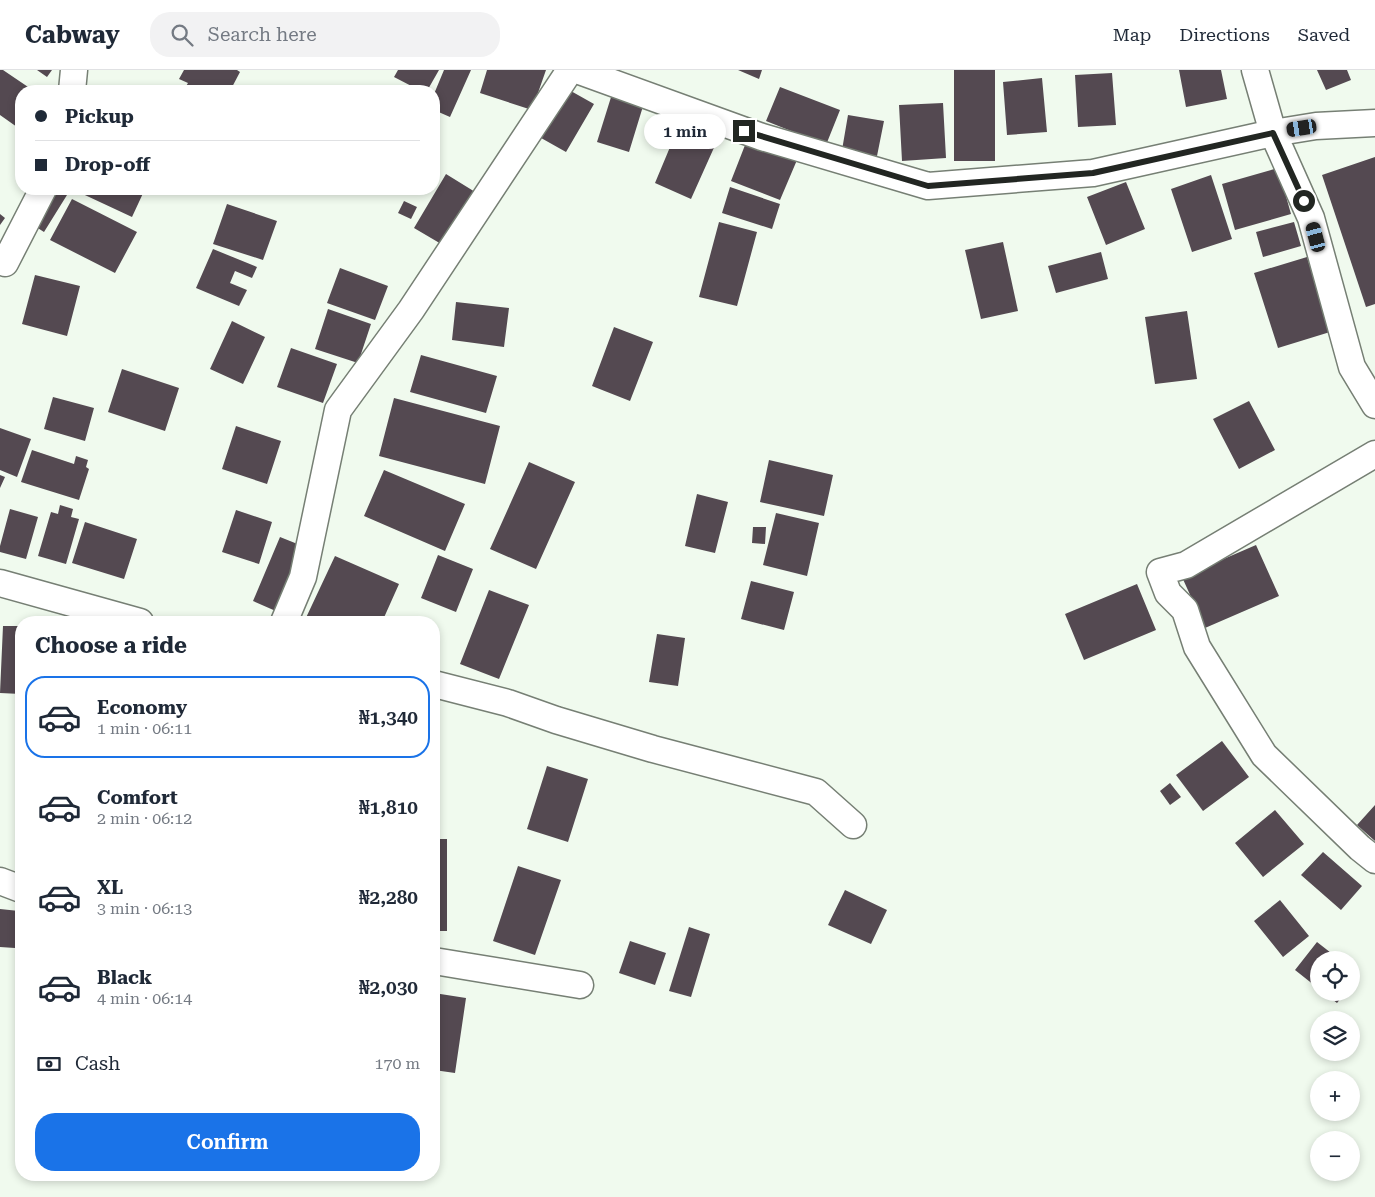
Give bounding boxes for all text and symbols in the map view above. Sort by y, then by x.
search box [150,12,500,57]
text: Cabway [25,21,120,49]
icon: search [168,21,196,49]
text: Search here [208,23,317,46]
text: Map [1113,24,1151,45]
text: Directions [1179,24,1270,45]
text: Saved [1298,24,1350,45]
text: Pickup [65,105,134,128]
callout: 1 min [644,114,726,148]
car [1286,118,1317,138]
route end [733,120,755,142]
text: 1 min [663,122,707,141]
text: Drop-off [65,153,150,176]
route start [1293,190,1315,212]
car [1304,221,1327,253]
text: Choose a ride [35,633,187,658]
icon: car [37,695,82,740]
text: Economy [97,696,187,719]
text: ₦1,340 [359,706,418,729]
text: 1 min · 06:11 [97,719,192,738]
icon: car [37,785,82,830]
text: Comfort [97,786,178,809]
text: ₦1,810 [359,796,418,819]
text: 2 min · 06:12 [97,809,192,828]
icon: car [37,875,82,920]
text: XL [97,876,123,899]
text: ₦2,280 [359,886,418,909]
text: 3 min · 06:13 [97,899,192,918]
map controls [1310,951,1360,1181]
button: locate [1310,951,1360,1001]
icon: car [37,965,82,1010]
text: Black [97,966,152,989]
text: ₦2,030 [359,976,418,999]
text: 4 min · 06:14 [97,989,192,1008]
button: layers [1310,1011,1360,1061]
icon: cash [35,1050,63,1078]
text: Cash [75,1052,120,1075]
text: 170 m [374,1054,420,1073]
button: + [1310,1071,1360,1121]
button: Confirm [35,1113,420,1171]
button: − [1310,1131,1360,1181]

